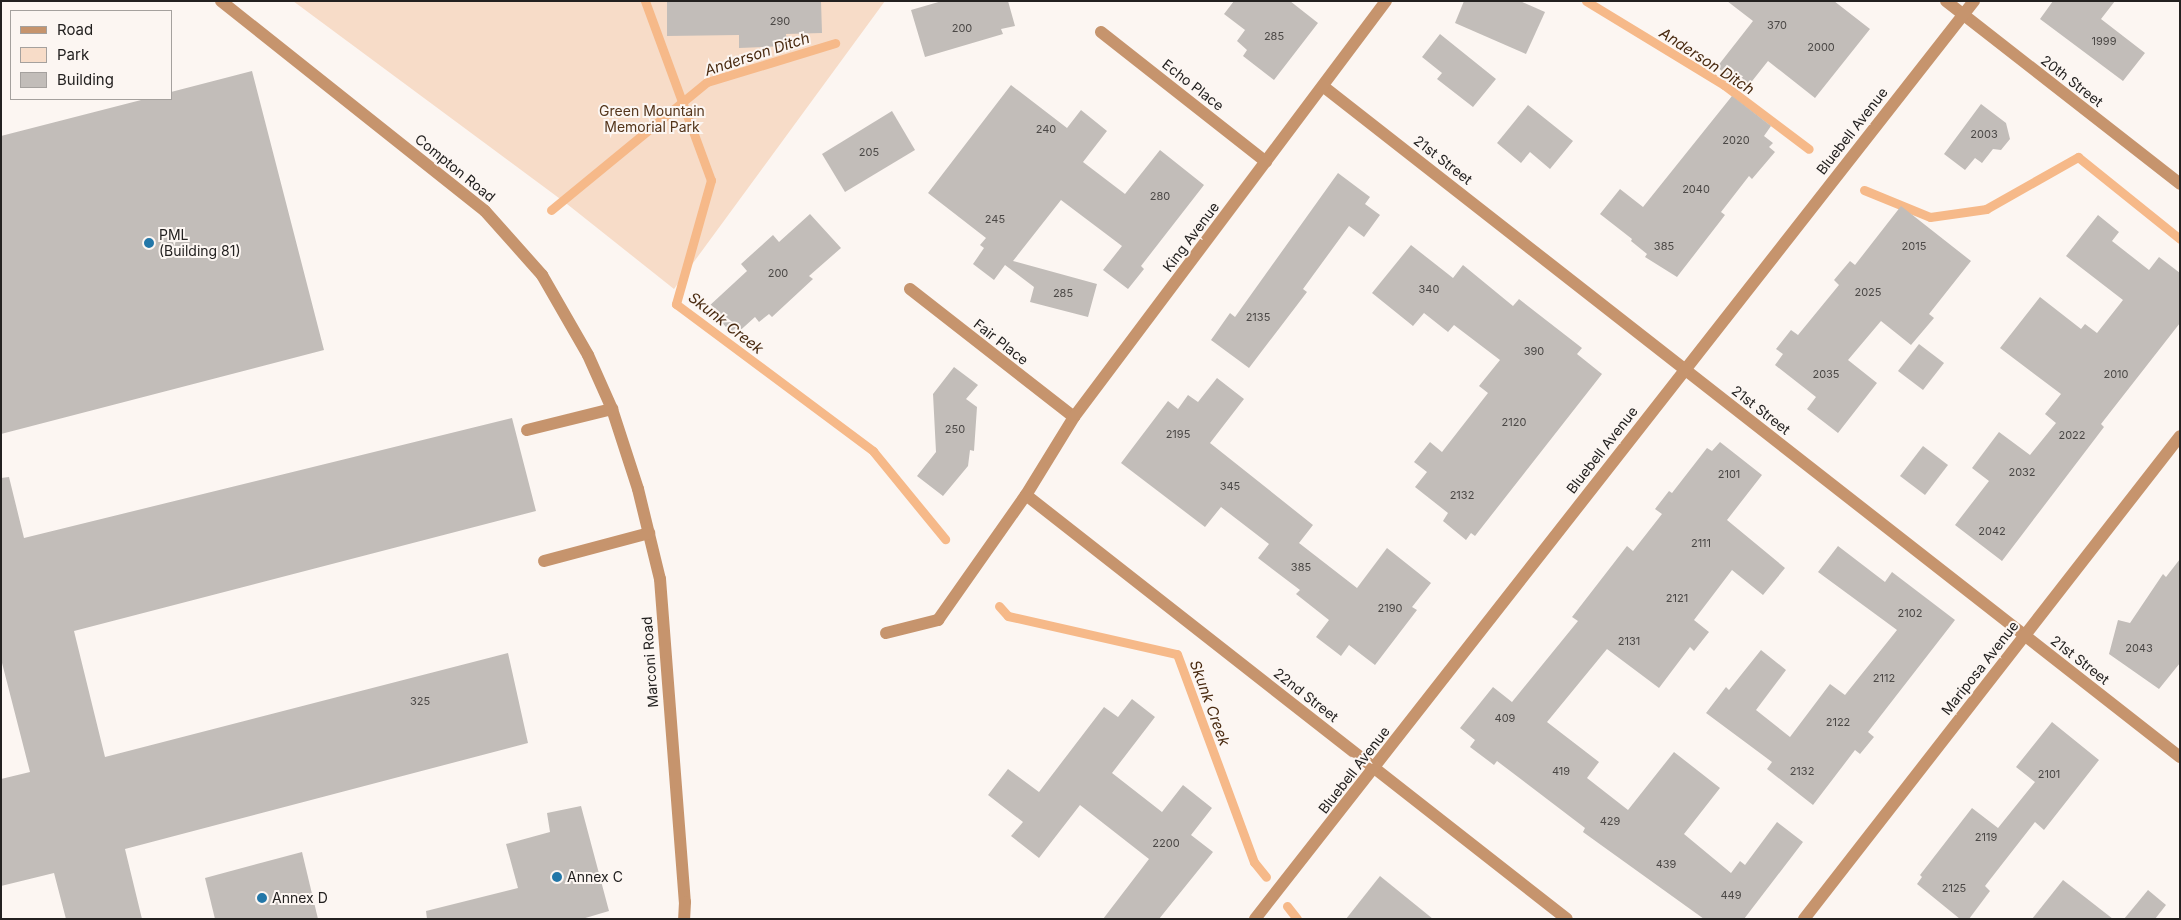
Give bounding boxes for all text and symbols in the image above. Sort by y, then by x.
legend [10,10,172,100]
house number: 290 [770,14,790,28]
house number: 370 [1767,18,1787,32]
text: Road [57,20,93,39]
house number: 200 [952,21,972,35]
water label: Anderson Ditch [1656,24,1758,98]
water label: Anderson Ditch [702,29,812,79]
house number: 285 [1264,29,1284,43]
house number: 1999 [2092,34,2116,48]
house number: 2000 [1807,40,1835,54]
text: Park [57,45,89,64]
street label: 20th Street [2038,52,2106,110]
street label: Echo Place [1159,56,1227,114]
text: Building [57,70,114,89]
street label: Bluebell Avenue [1813,84,1891,178]
park label: Green Mountain Memorial Park [599,103,705,136]
house number: 240 [1036,122,1056,136]
house number: 2003 [1970,127,1998,141]
street label: Compton Road [412,131,498,205]
street label: 21st Street [1410,132,1476,188]
house number: 2020 [1722,133,1750,147]
house number: 205 [859,145,879,159]
house number: 2040 [1682,182,1710,196]
house number: 280 [1150,189,1170,203]
street label: King Avenue [1159,199,1223,275]
house number: 245 [985,212,1005,226]
place label: PML (Building 81) [159,227,241,260]
marker: PML (Building 81) [143,237,155,249]
house number: 385 [1654,239,1674,253]
house number: 2015 [1902,239,1926,253]
house number: 200 [768,266,788,280]
house number: 340 [1419,282,1439,296]
house number: 2025 [1854,285,1882,299]
house number: 285 [1053,286,1073,300]
water label: Skunk Creek [685,288,767,358]
house number: 2135 [1246,310,1270,324]
street label: Fair Place [970,315,1032,369]
house number: 390 [1524,344,1544,358]
house number: 2035 [1812,367,1840,381]
house number: 2010 [2103,367,2129,381]
street label: 21st Street [1728,382,1794,438]
street label: Bluebell Avenue [1563,403,1641,497]
house number: 2120 [1502,415,1526,429]
house number: 250 [945,422,965,436]
house number: 2195 [1166,427,1190,441]
house number: 2022 [2058,428,2086,442]
house number: 2032 [2008,465,2036,479]
house number: 2101 [1718,467,1740,481]
house number: 345 [1220,479,1240,493]
house number: 2132 [1450,488,1474,502]
house number: 2042 [1978,524,2006,538]
house number: 2111 [1691,536,1711,550]
house number: 385 [1291,560,1311,574]
house number: 2121 [1666,591,1688,605]
house number: 2190 [1378,601,1402,615]
house number: 2102 [1898,606,1922,620]
street label: Marconi Road [638,616,662,708]
street label: Mariposa Avenue [1938,618,2022,718]
street label: 21st Street [2047,632,2113,688]
house number: 2131 [1618,634,1640,648]
house number: 2043 [2125,641,2153,655]
water label: Skunk Creek [1186,658,1234,748]
street label: 22nd Street [1270,665,1342,725]
house number: 2112 [1873,671,1895,685]
house number: 325 [410,694,430,708]
house number: 409 [1495,711,1515,725]
house number: 2122 [1826,715,1850,729]
street label: Bluebell Avenue [1315,723,1393,817]
house number: 419 [1552,764,1570,778]
house number: 2132 [1790,764,1814,778]
house number: 2101 [2038,767,2060,781]
house number: 429 [1600,814,1620,828]
house number: 2119 [1975,830,1997,844]
house number: 2200 [1152,836,1180,850]
house number: 439 [1656,857,1676,871]
place label: Annex C [567,869,623,885]
marker: Annex C [551,871,563,883]
house number: 2125 [1942,881,1966,895]
house number: 449 [1720,888,1742,902]
place label: Annex D [272,890,328,906]
marker: Annex D [256,892,268,904]

